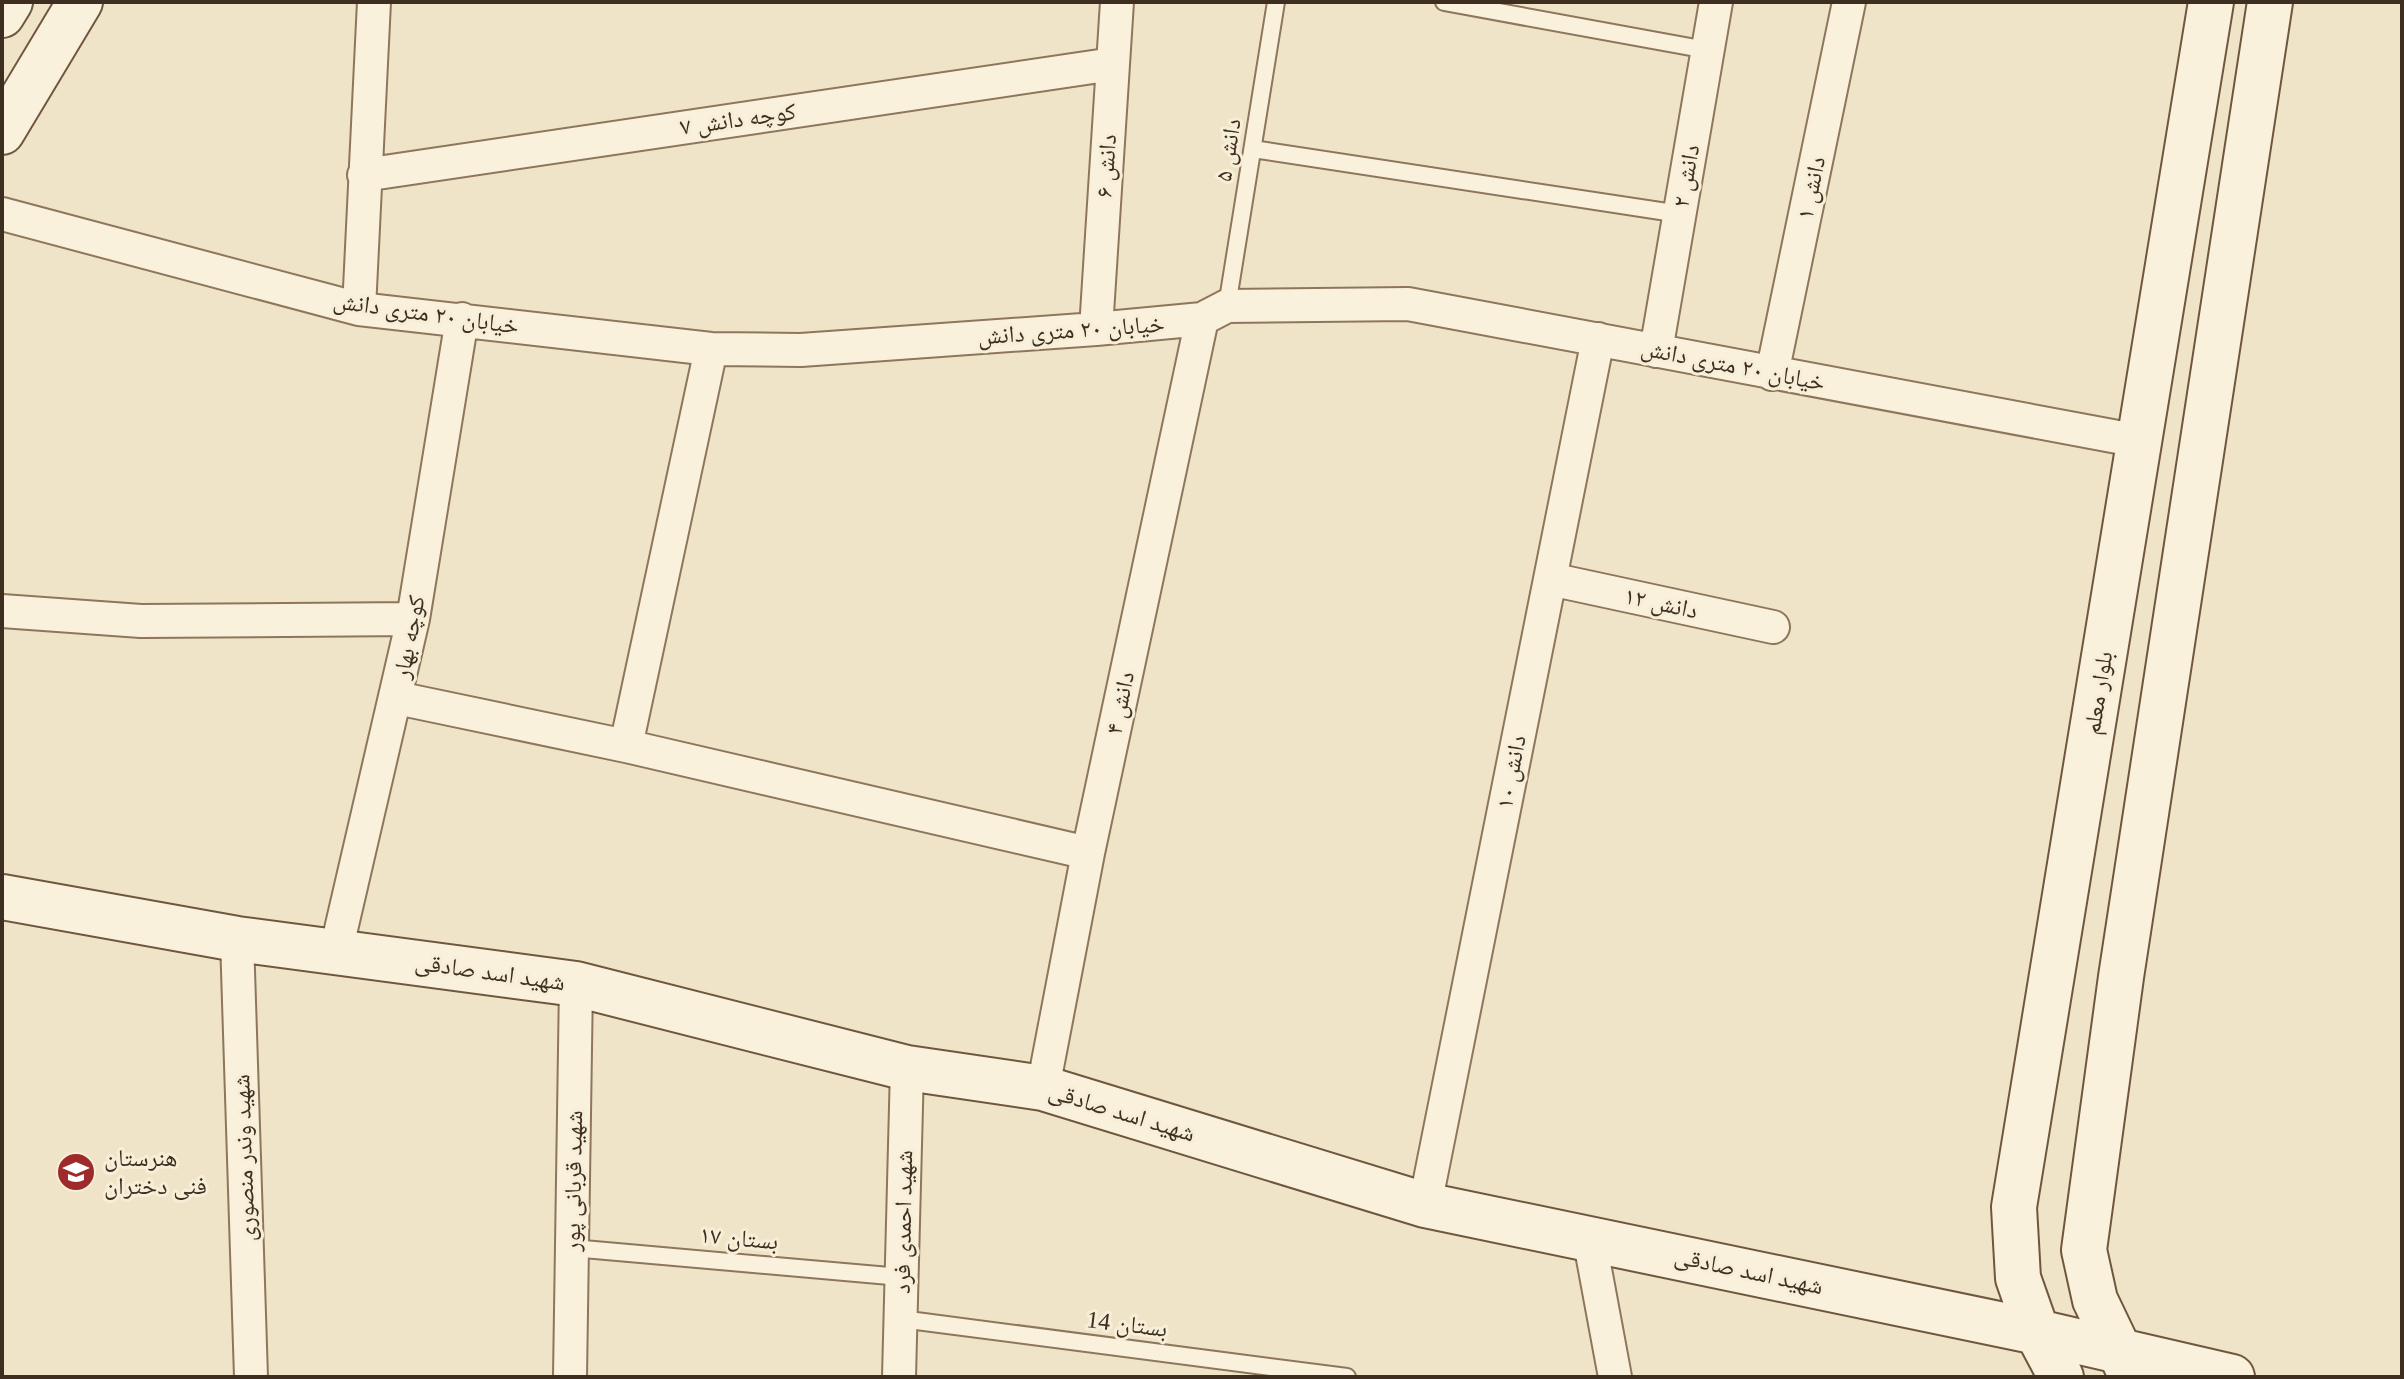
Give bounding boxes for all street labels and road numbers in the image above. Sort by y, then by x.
street label: کوچه دانش ۷ [678,98,798,141]
street label: دانش ۵ [1210,117,1247,184]
street label: دانش ۶ [1091,133,1122,199]
street label: دانش ۲ [1668,143,1705,210]
street label: دانش ۱ [1792,154,1831,222]
street label: خیابان ۲۰ متری دانش [331,287,520,340]
street label: خیابان ۲۰ متری دانش [977,311,1165,350]
street label: خیابان ۲۰ متری دانش [1639,334,1827,397]
street label: دانش ۱۲ [1622,583,1700,624]
street label: کوچه بهار [388,593,431,682]
street label: بلوار معلم [2079,649,2120,737]
street label: دانش ۴ [1101,669,1140,737]
street label: دانش ۱۰ [1491,733,1532,811]
street label: شهید اسد صادقی [413,949,567,996]
street label: شهید وندر منصوری [228,1074,261,1242]
street label: شهید اسد صادقی [1046,1077,1198,1148]
street label: شهید قربانی پور [559,1110,588,1253]
street label: شهید احمدی فرد [889,1150,918,1294]
street label: بستان ۱۷ [699,1222,779,1255]
street label: شهید اسد صادقی [1672,1243,1826,1300]
street label: بستان 14 [1085,1306,1169,1343]

